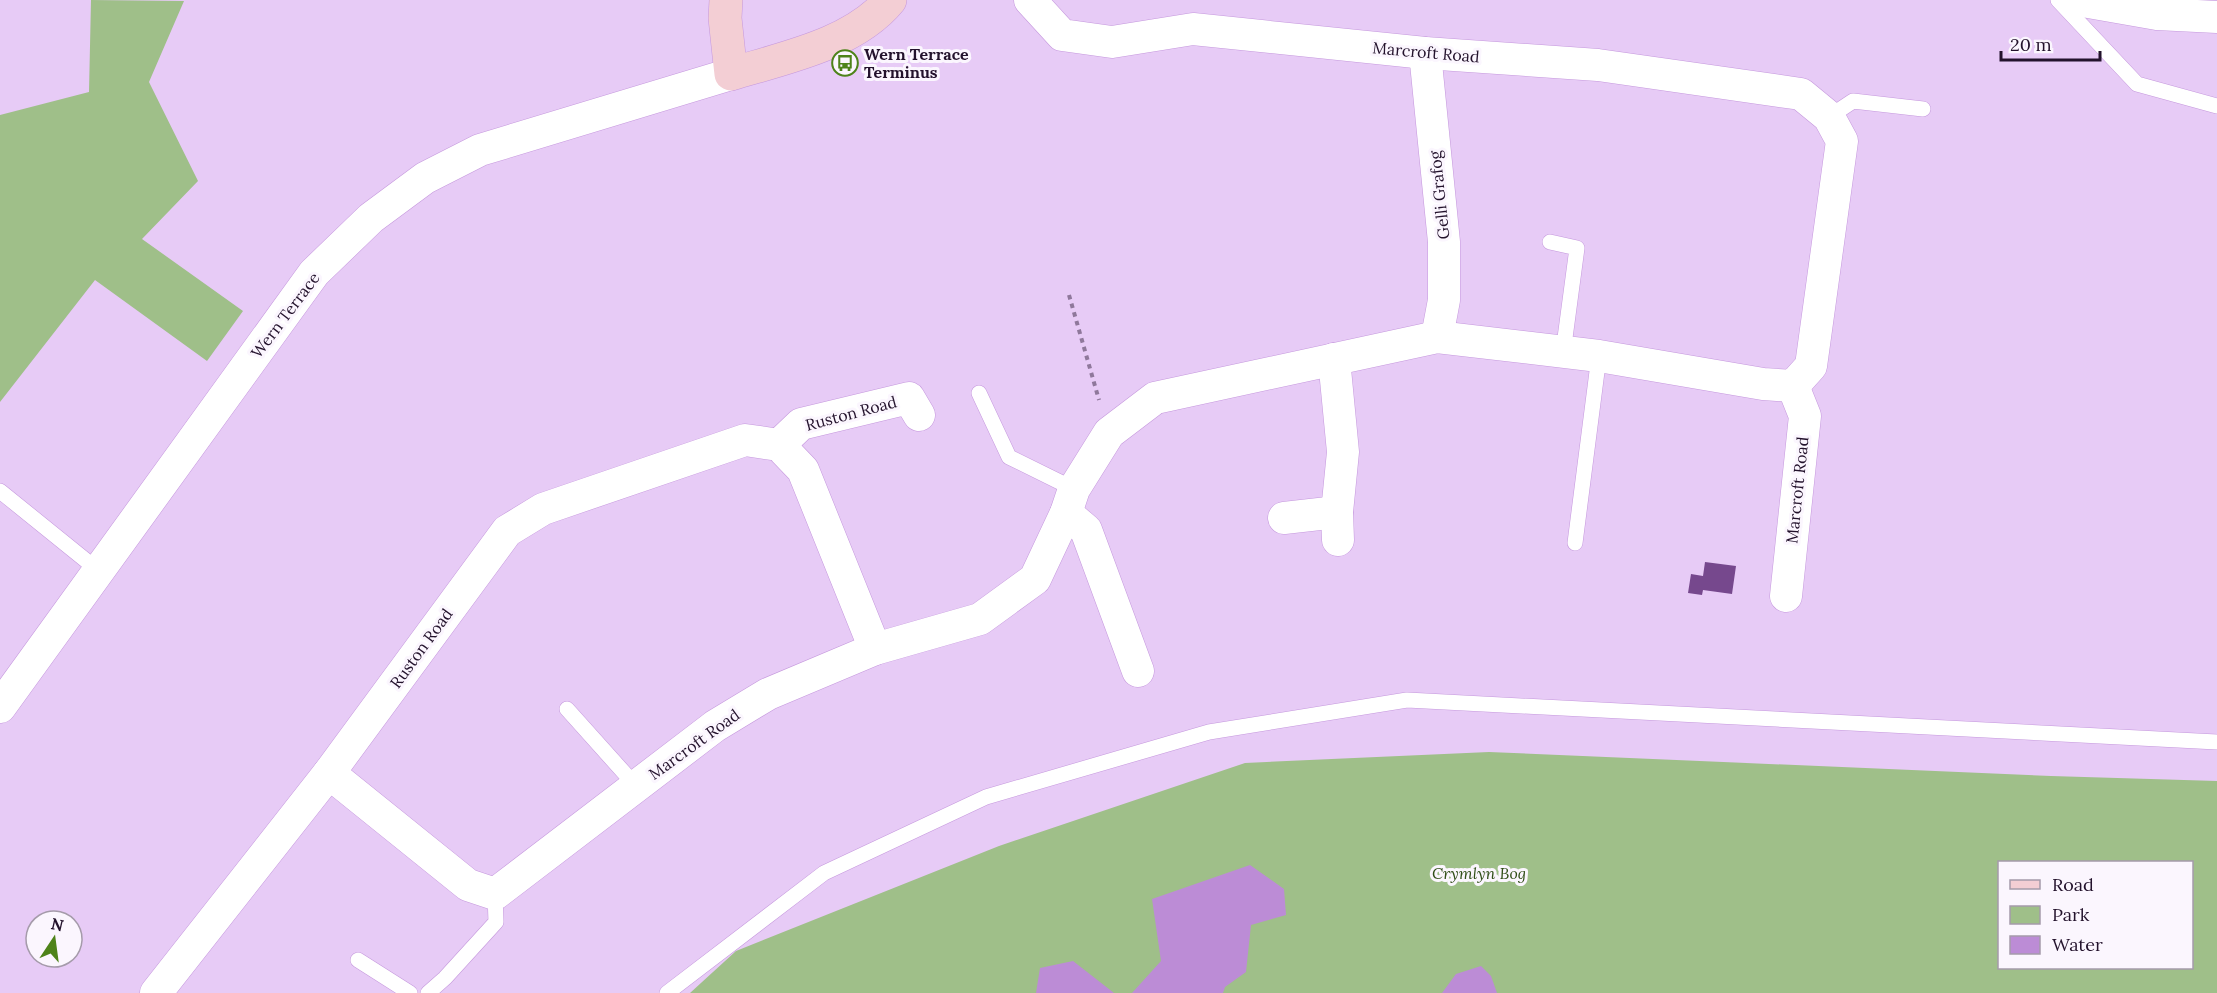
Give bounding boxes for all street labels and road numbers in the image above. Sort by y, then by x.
street label: Marcroft Road [1372,37,1481,67]
street label: Gelli Grafog [1424,149,1454,240]
street label: Wern Terrace [246,268,324,362]
street label: Ruston Road [803,391,899,435]
street label: Marcroft Road [1781,435,1813,545]
street label: Ruston Road [385,604,457,692]
street label: Marcroft Road [645,704,744,784]

